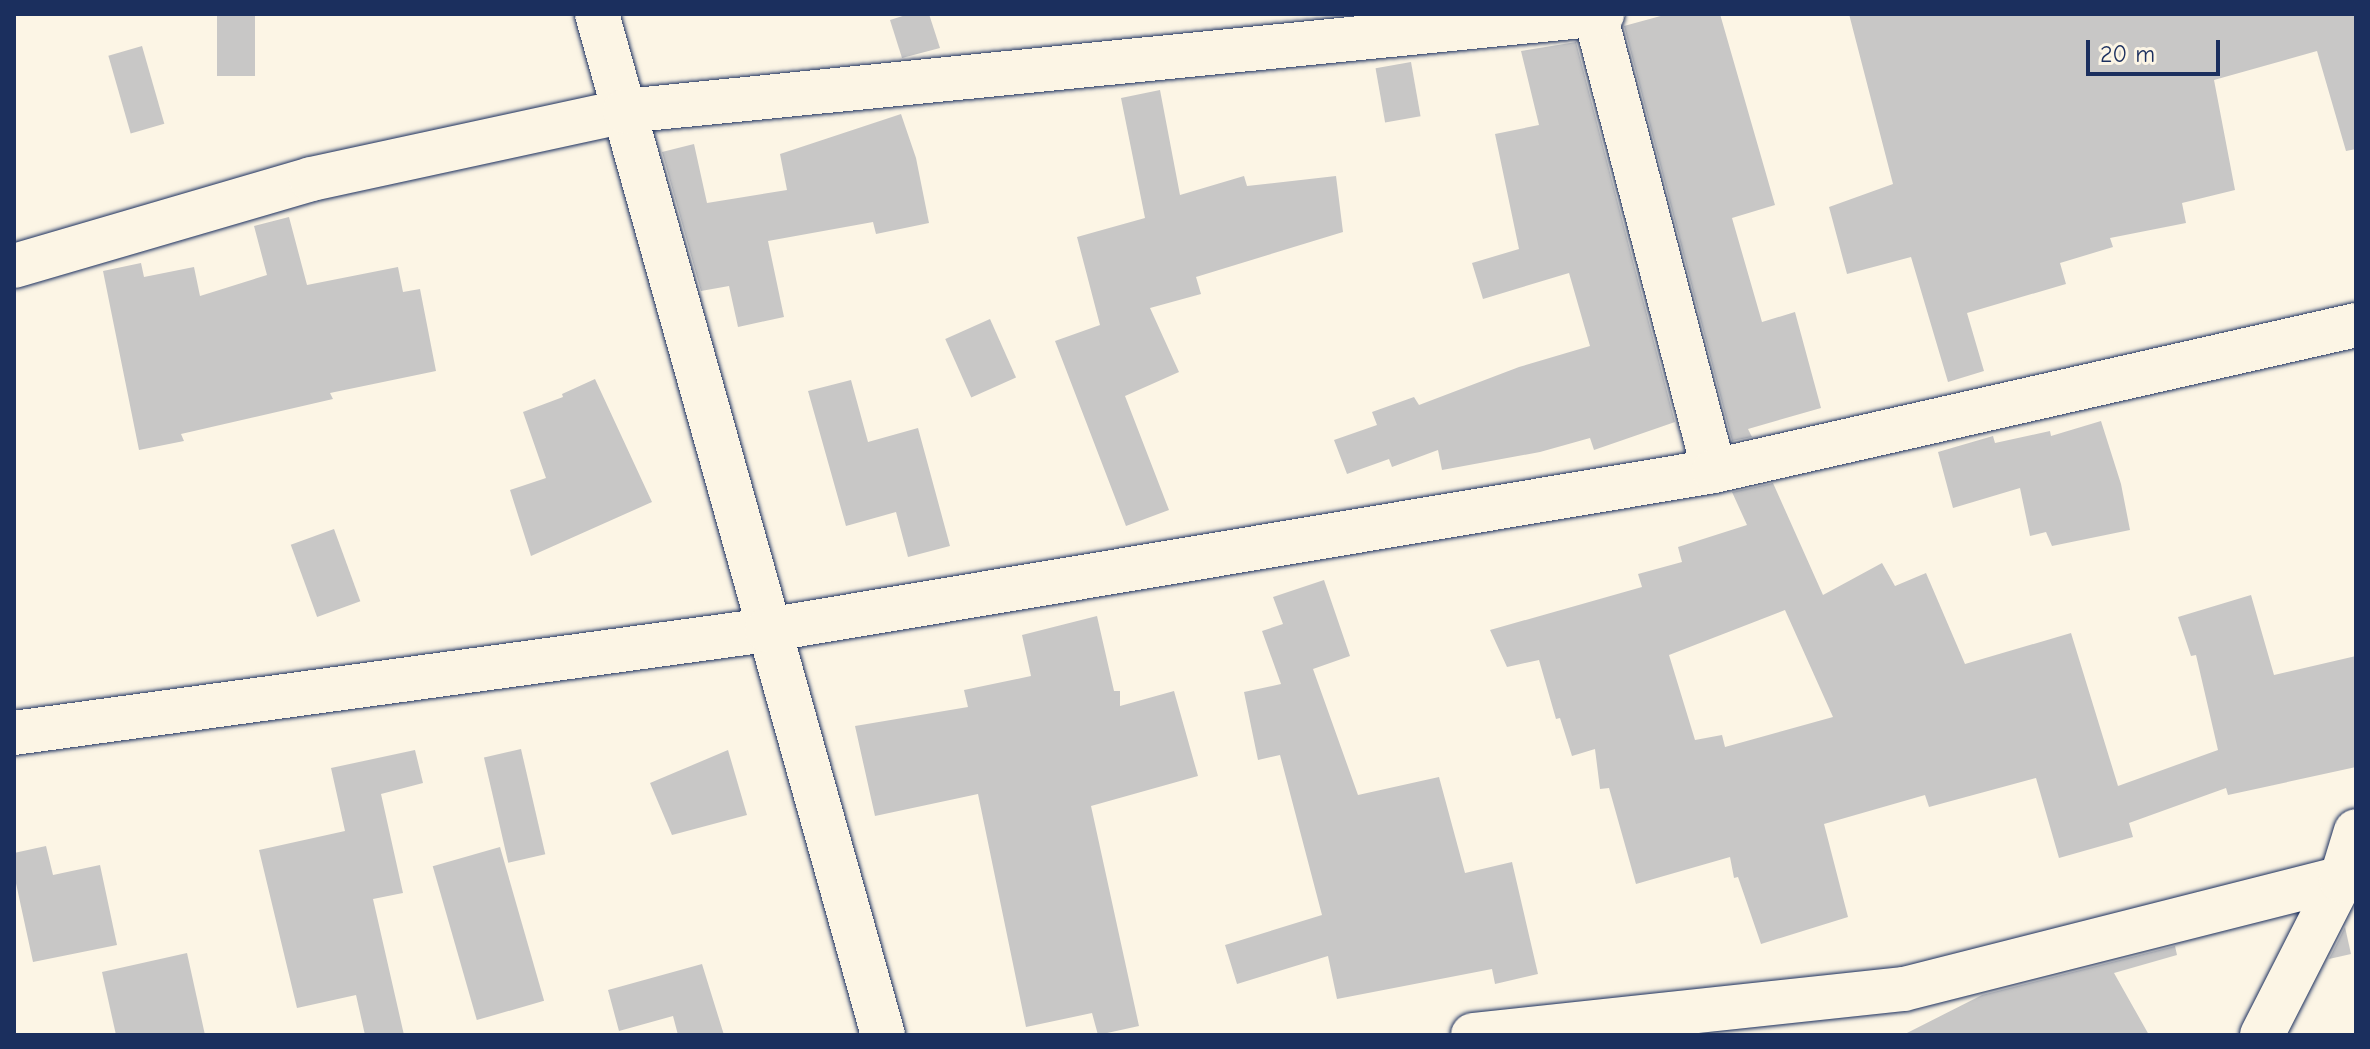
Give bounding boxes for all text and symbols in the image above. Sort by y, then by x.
scale bar [2090,24,2224,74]
text: 20 m [2100,40,2155,68]

